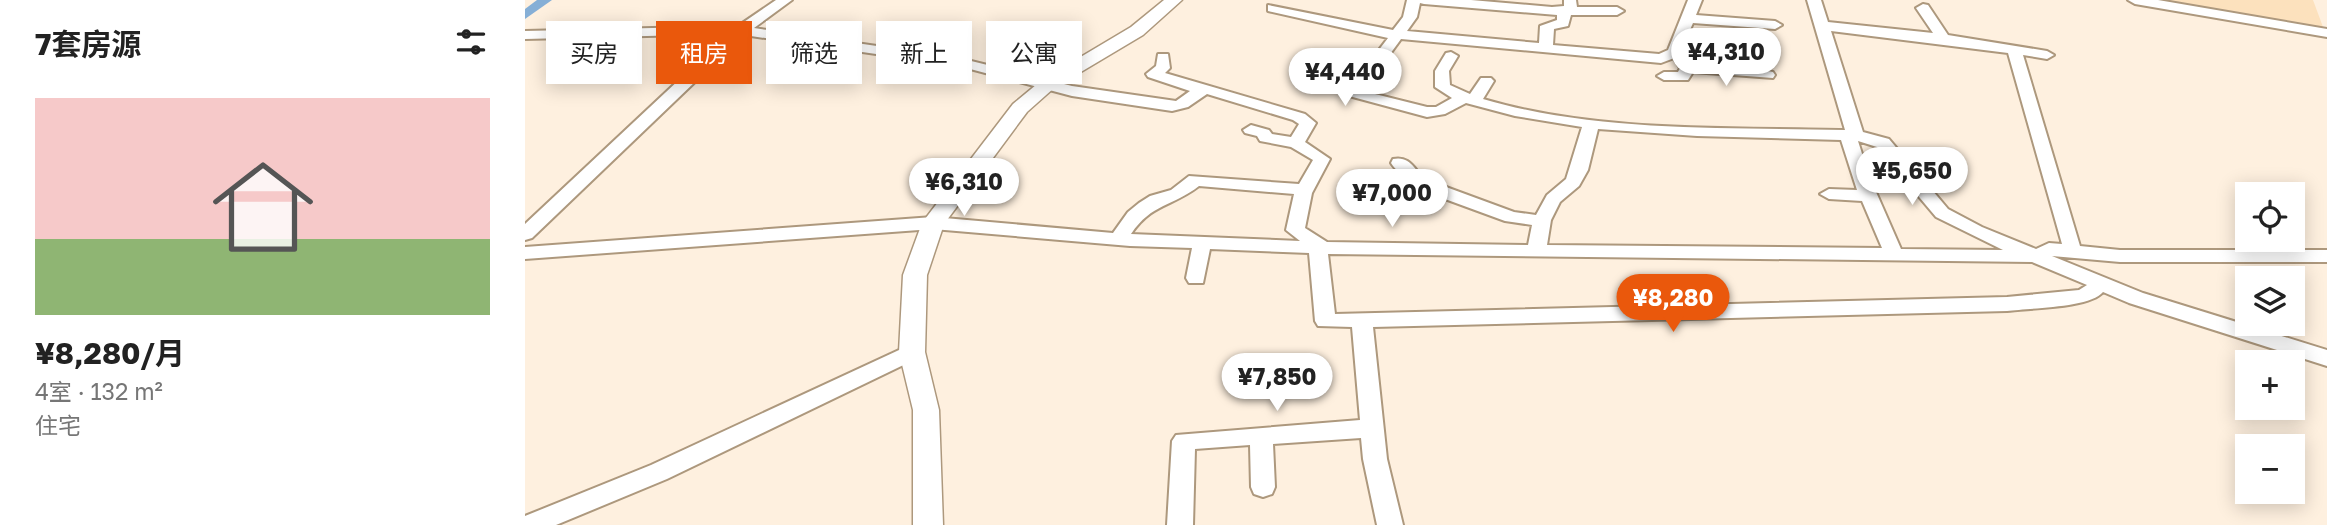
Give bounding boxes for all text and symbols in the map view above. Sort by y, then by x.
chip: 买房 [546,21,642,84]
chip: 租房 [656,21,752,84]
chip: 筛选 [766,21,862,84]
chip: 新上 [876,21,972,84]
chip: 公寓 [986,21,1082,84]
icon: filters [452,23,490,61]
text: 7套房源 [35,26,141,62]
pin: ¥4,310 [1669,28,1783,88]
text: ¥4,310 [1687,37,1765,65]
pin: ¥4,440 [1288,48,1402,108]
text: ¥4,440 [1305,57,1385,85]
icon: home [200,144,326,270]
pin: ¥5,650 [1855,148,1969,207]
text: ¥5,650 [1872,156,1952,184]
pin: ¥6,310 [907,158,1021,218]
text: ¥6,310 [925,167,1003,195]
pin: ¥7,000 [1335,170,1449,229]
text: ¥7,000 [1352,178,1432,206]
map controls [2235,182,2305,504]
button: locate [2235,182,2305,252]
button: layers [2235,266,2305,336]
pin: ¥8,280 [1616,274,1730,334]
text: ¥8,280 [1633,283,1713,311]
text: ¥8,280/月 [35,335,185,371]
button: + [2235,350,2305,420]
pin: ¥7,850 [1220,354,1334,413]
text: ¥7,850 [1238,362,1316,390]
text: 4室 · 132 m² [35,377,163,405]
text: 住宅 [35,411,81,439]
button: − [2235,434,2305,504]

